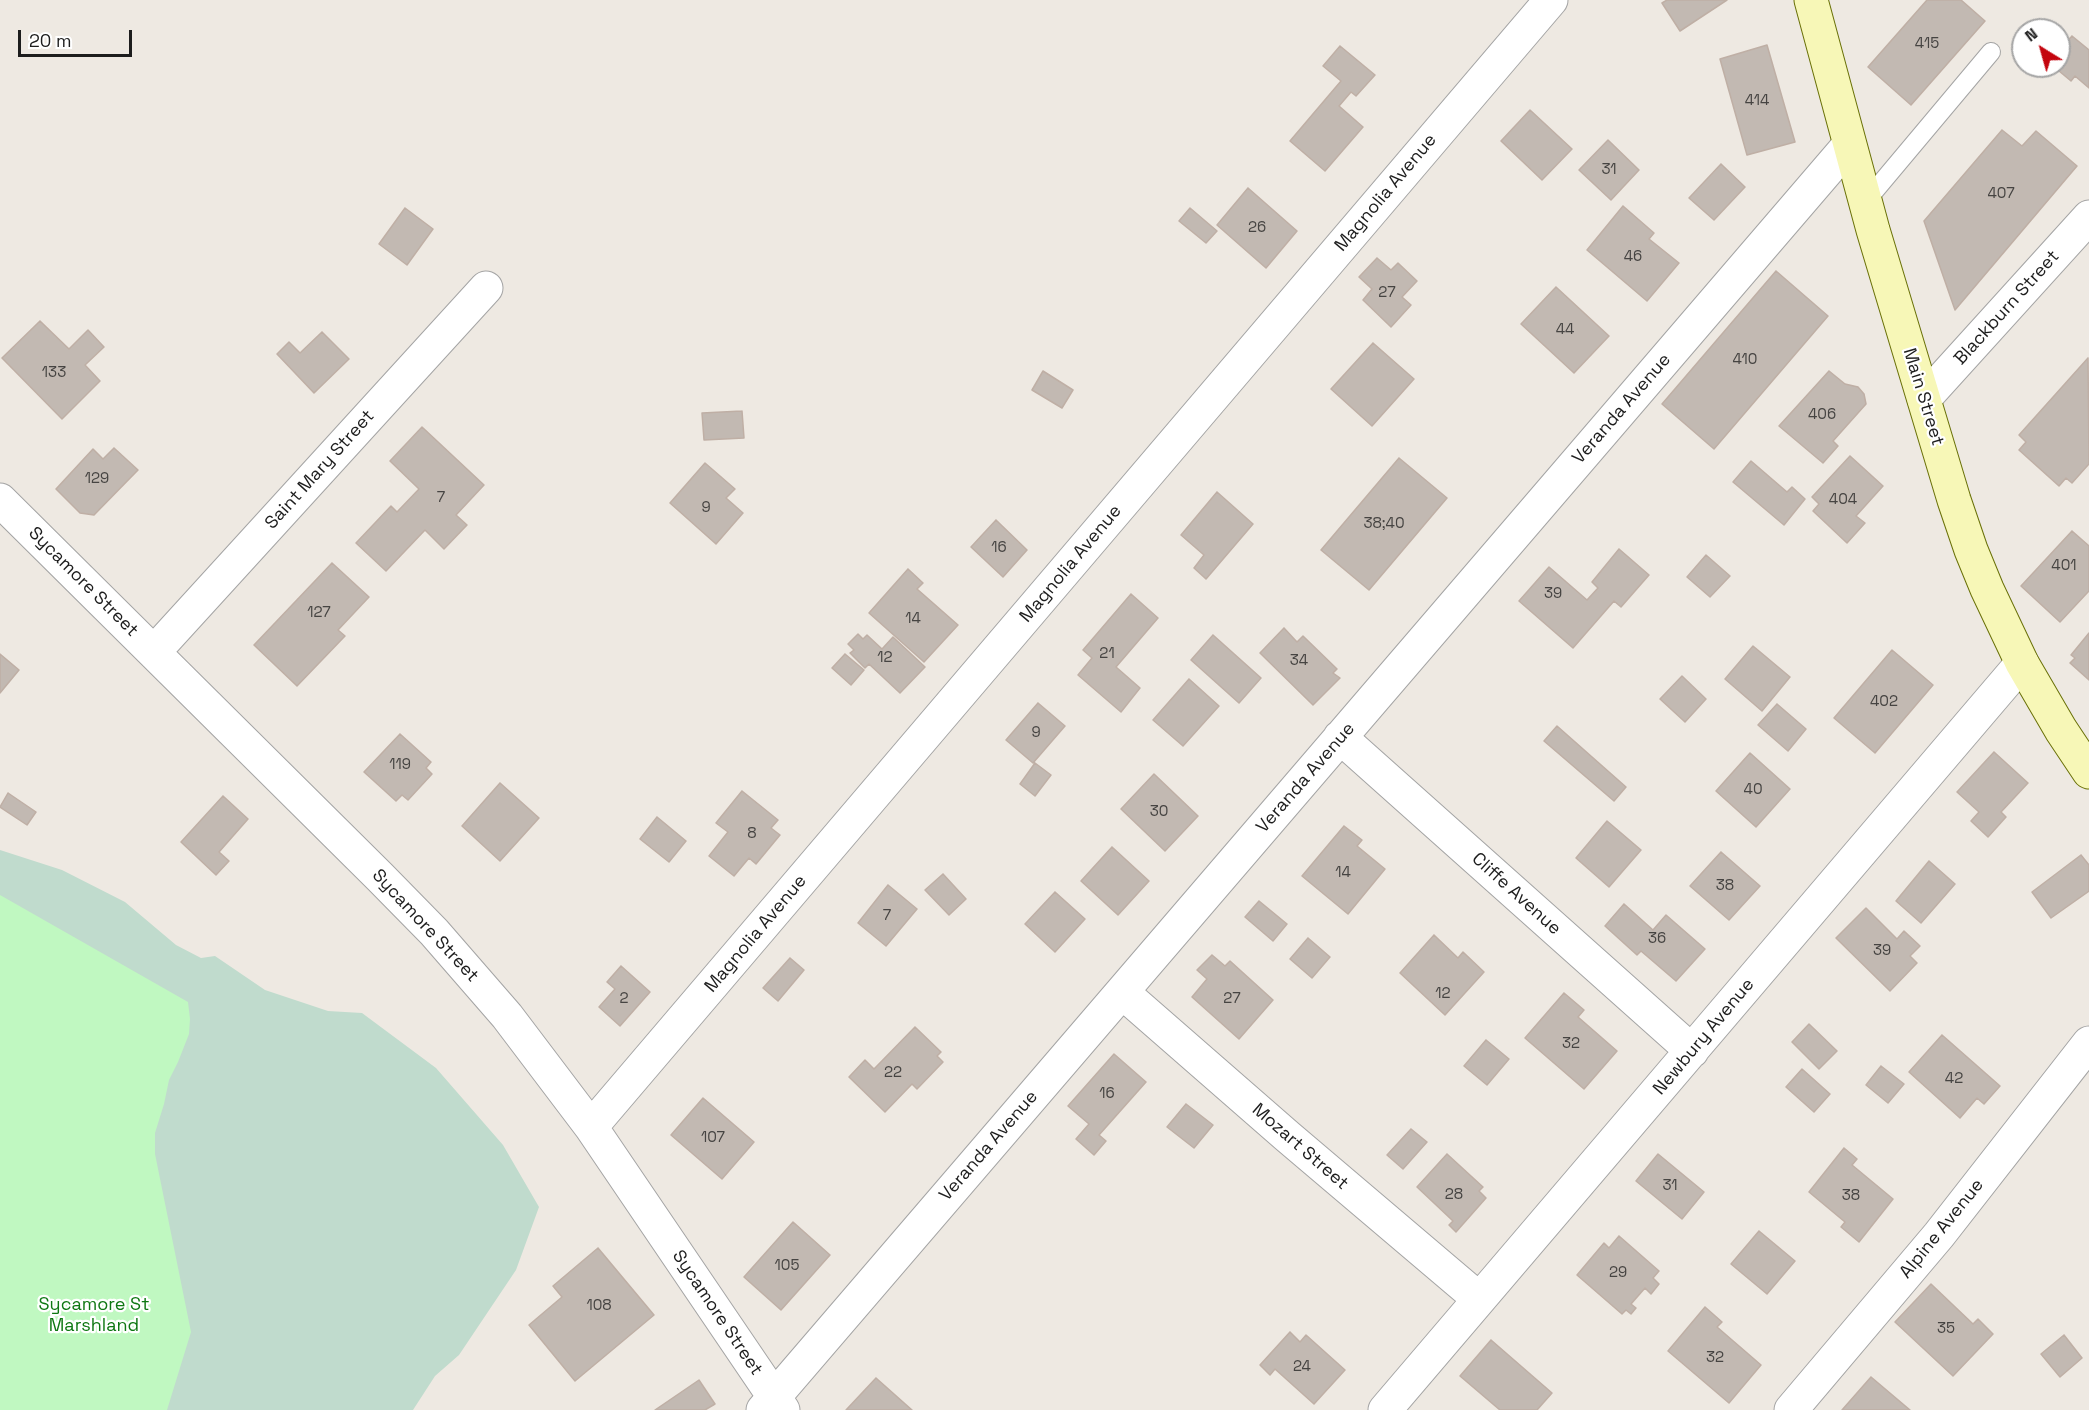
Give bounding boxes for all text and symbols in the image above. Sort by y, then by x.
scale bar [21,18,135,56]
north arrow [2011,18,2071,78]
text: N [2020,23,2042,46]
text: 20 m [29,29,72,52]
house number: 415 [1915,35,1939,53]
house number: 414 [1745,92,1769,110]
street label: Magnolia Avenue [1331,130,1441,256]
house number: 31 [1601,161,1617,179]
house number: 407 [1987,185,2015,203]
house number: 26 [1248,219,1266,237]
street label: Blackburn Street [1950,246,2064,370]
house number: 46 [1624,248,1642,266]
house number: 27 [1378,284,1396,302]
house number: 44 [1556,321,1574,339]
street label: Main Street [1898,346,1948,448]
street label: Veranda Avenue [1568,349,1676,469]
house number: 410 [1733,351,1757,369]
house number: 133 [42,364,66,382]
street label: Saint Mary Street [261,406,379,534]
house number: 406 [1808,406,1836,424]
house number: 129 [85,470,109,488]
house number: 7 [437,489,445,507]
house number: 404 [1829,491,1857,509]
house number: 9 [701,499,711,517]
street label: Magnolia Avenue [1016,501,1126,627]
house number: 38;40 [1363,515,1405,533]
street label: Sycamore Street [24,523,142,641]
house number: 16 [991,539,1007,557]
house number: 401 [2051,557,2077,575]
house number: 39 [1544,585,1562,603]
house number: 127 [307,604,331,622]
house number: 14 [905,610,921,628]
house number: 21 [1099,645,1115,663]
house number: 12 [877,649,893,667]
house number: 34 [1290,652,1308,670]
house number: 402 [1870,693,1898,711]
street label: Veranda Avenue [1252,718,1360,838]
house number: 9 [1031,724,1041,742]
house number: 119 [389,756,411,774]
house number: 40 [1744,781,1762,799]
house number: 30 [1150,803,1168,821]
house number: 8 [747,825,757,843]
street label: Cliffe Avenue [1467,848,1565,940]
house number: 14 [1335,864,1351,882]
street label: Sycamore Street [367,865,483,987]
street label: Magnolia Avenue [701,871,811,997]
house number: 38 [1716,877,1734,895]
house number: 7 [883,907,891,925]
house number: 36 [1648,930,1666,948]
house number: 39 [1873,942,1891,960]
street label: Newbury Avenue [1649,974,1759,1100]
house number: 12 [1435,985,1451,1003]
house number: 2 [619,990,629,1008]
house number: 27 [1223,990,1241,1008]
house number: 32 [1562,1035,1580,1053]
house number: 22 [884,1064,902,1082]
house number: 42 [1945,1070,1963,1088]
house number: 16 [1099,1085,1115,1103]
street label: Veranda Avenue [935,1086,1043,1206]
street label: Mozart Street [1247,1099,1353,1195]
house number: 107 [701,1129,725,1147]
street label: Alpine Avenue [1895,1175,1989,1283]
house number: 31 [1662,1177,1678,1195]
house number: 28 [1445,1186,1463,1204]
house number: 38 [1842,1187,1860,1205]
street label: Sycamore Street [667,1246,767,1380]
house number: 105 [775,1257,799,1275]
house number: 29 [1609,1264,1627,1282]
park label: Sycamore St Marshland [39,1294,149,1336]
house number: 108 [586,1297,612,1315]
house number: 35 [1937,1320,1955,1338]
house number: 32 [1706,1349,1724,1367]
house number: 24 [1293,1358,1311,1376]

